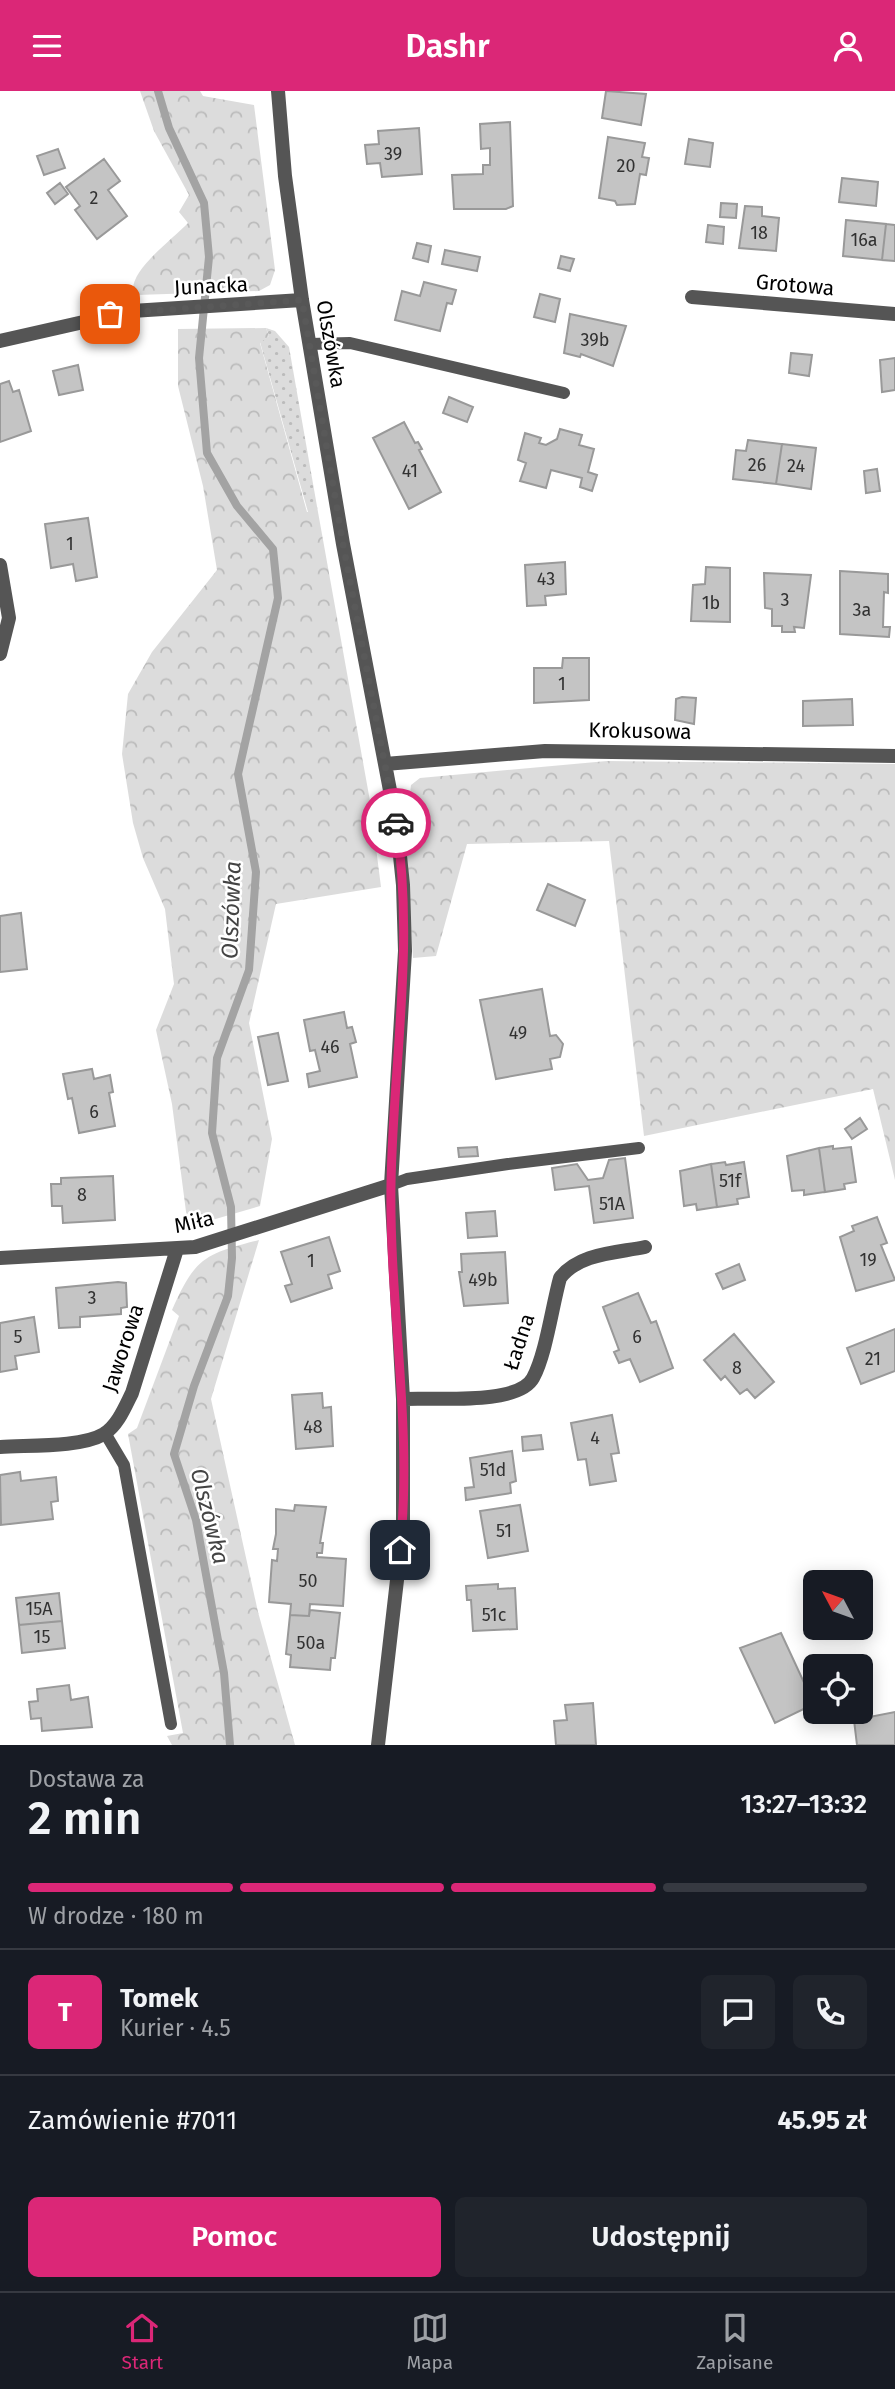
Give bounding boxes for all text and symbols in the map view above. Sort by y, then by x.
icon: menu [28,27,66,65]
text: Dashr [405,27,490,65]
icon: person [829,27,867,65]
house number: 39 [384,143,402,165]
house number: 20 [617,155,635,177]
house number: 2 [90,187,99,209]
house number: 18 [750,222,768,244]
house number: 16a [850,229,878,251]
street label: Grotowa [755,269,835,301]
street label: Junacka [173,271,249,301]
pin [80,284,140,344]
icon: bag [91,295,129,333]
street label: Olszówka [310,298,352,390]
house number: 39b [581,329,609,351]
house number: 26 [748,454,766,476]
house number: 24 [787,455,805,477]
house number: 41 [402,460,418,482]
house number: 1 [66,533,74,555]
house number: 43 [537,568,555,590]
house number: 3 [781,589,789,611]
house number: 1b [702,592,720,614]
house number: 3a [853,599,871,621]
house number: 1 [558,673,566,695]
street label: Krokusowa [588,717,692,745]
courier [361,788,431,858]
icon: car [377,804,415,842]
water label: Olszówka [215,861,247,959]
house number: 49 [509,1022,527,1044]
house number: 46 [320,1036,340,1058]
house number: 6 [89,1101,99,1123]
house number: 51f [719,1170,743,1192]
house number: 8 [77,1184,87,1206]
house number: 51A [599,1193,626,1215]
street label: Miła [172,1205,216,1239]
house number: 19 [859,1249,877,1271]
house number: 1 [307,1250,315,1272]
house number: 49b [468,1269,498,1291]
house number: 3 [88,1287,96,1309]
street label: Jaworowa [97,1301,149,1395]
street label: Ładna [498,1310,540,1374]
house number: 5 [13,1326,23,1348]
house number: 6 [632,1326,642,1348]
house number: 21 [865,1348,881,1370]
house number: 8 [732,1357,742,1379]
house number: 48 [303,1416,323,1438]
house number: 4 [590,1427,600,1449]
house number: 51d [480,1459,506,1481]
water label: Olszówka [185,1465,235,1567]
pin [370,1520,430,1580]
house number: 51 [496,1520,512,1542]
icon: home [381,1531,419,1569]
house number: 50 [298,1570,318,1592]
north arrow [803,1570,873,1640]
map controls [803,1570,873,1724]
house number: 15A [25,1598,53,1620]
house number: 51c [482,1604,507,1626]
house number: 15 [34,1626,50,1648]
house number: 50a [297,1632,325,1654]
button: locate [803,1654,873,1724]
text: Dostawa za [28,1765,145,1793]
text: 13:27–13:32 [740,1789,867,1820]
text: 2 min [28,1791,141,1846]
text: W drodze · 180 m [28,1902,204,1930]
button: chat [701,1975,775,2049]
button: phone [793,1975,867,2049]
text: Tomek [120,1983,198,2014]
text: T [58,1997,72,2028]
text: Kurier · 4.5 [120,2014,231,2042]
text: Zamówienie #7011 [28,2105,237,2136]
text: 45.95 zł [777,2105,867,2136]
button: Pomoc [28,2197,441,2277]
button: Udostępnij [455,2197,867,2277]
tab: Start [122,2309,163,2374]
tab: Mapa [406,2309,453,2374]
tab: Zapisane [696,2309,773,2374]

